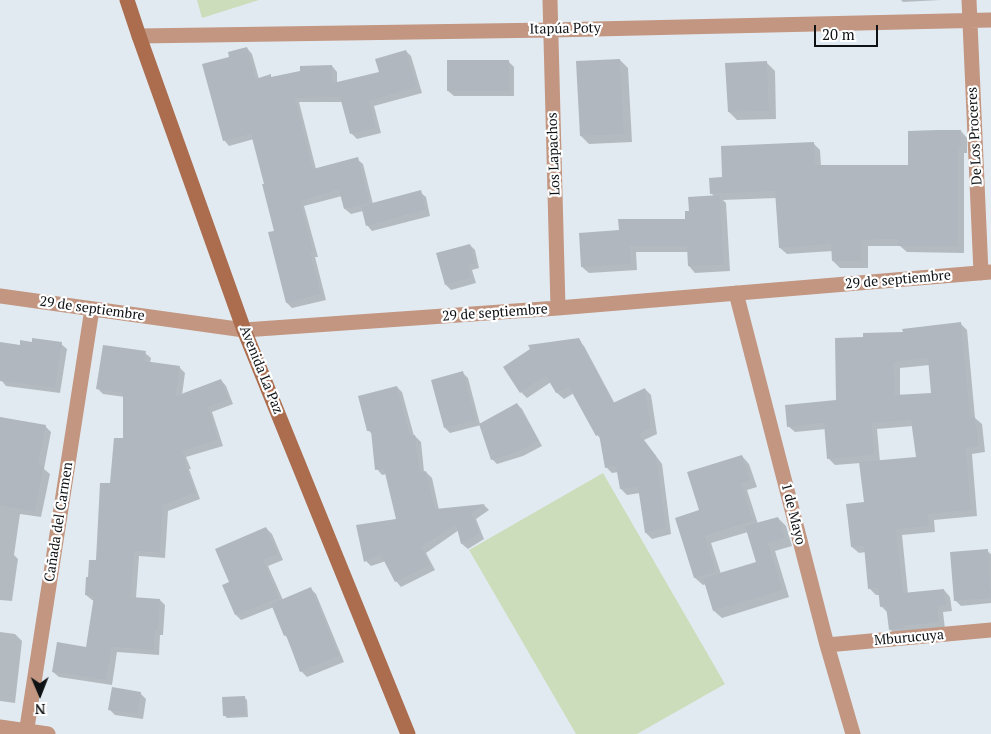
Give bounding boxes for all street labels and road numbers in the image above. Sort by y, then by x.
street label: Itapúa Poty [529,20,601,38]
street label: De Los Proceres [964,86,986,186]
street label: Los Lapachos [544,112,564,196]
street label: 29 de septiembre [844,267,952,293]
street label: 29 de septiembre [38,293,146,325]
street label: 29 de septiembre [442,301,548,325]
street label: Avenida La Paz [236,323,286,417]
street label: Cañada del Carmen [41,461,77,583]
street label: 1 de Mayo [777,481,809,547]
street label: Mburucuya [873,627,945,649]

